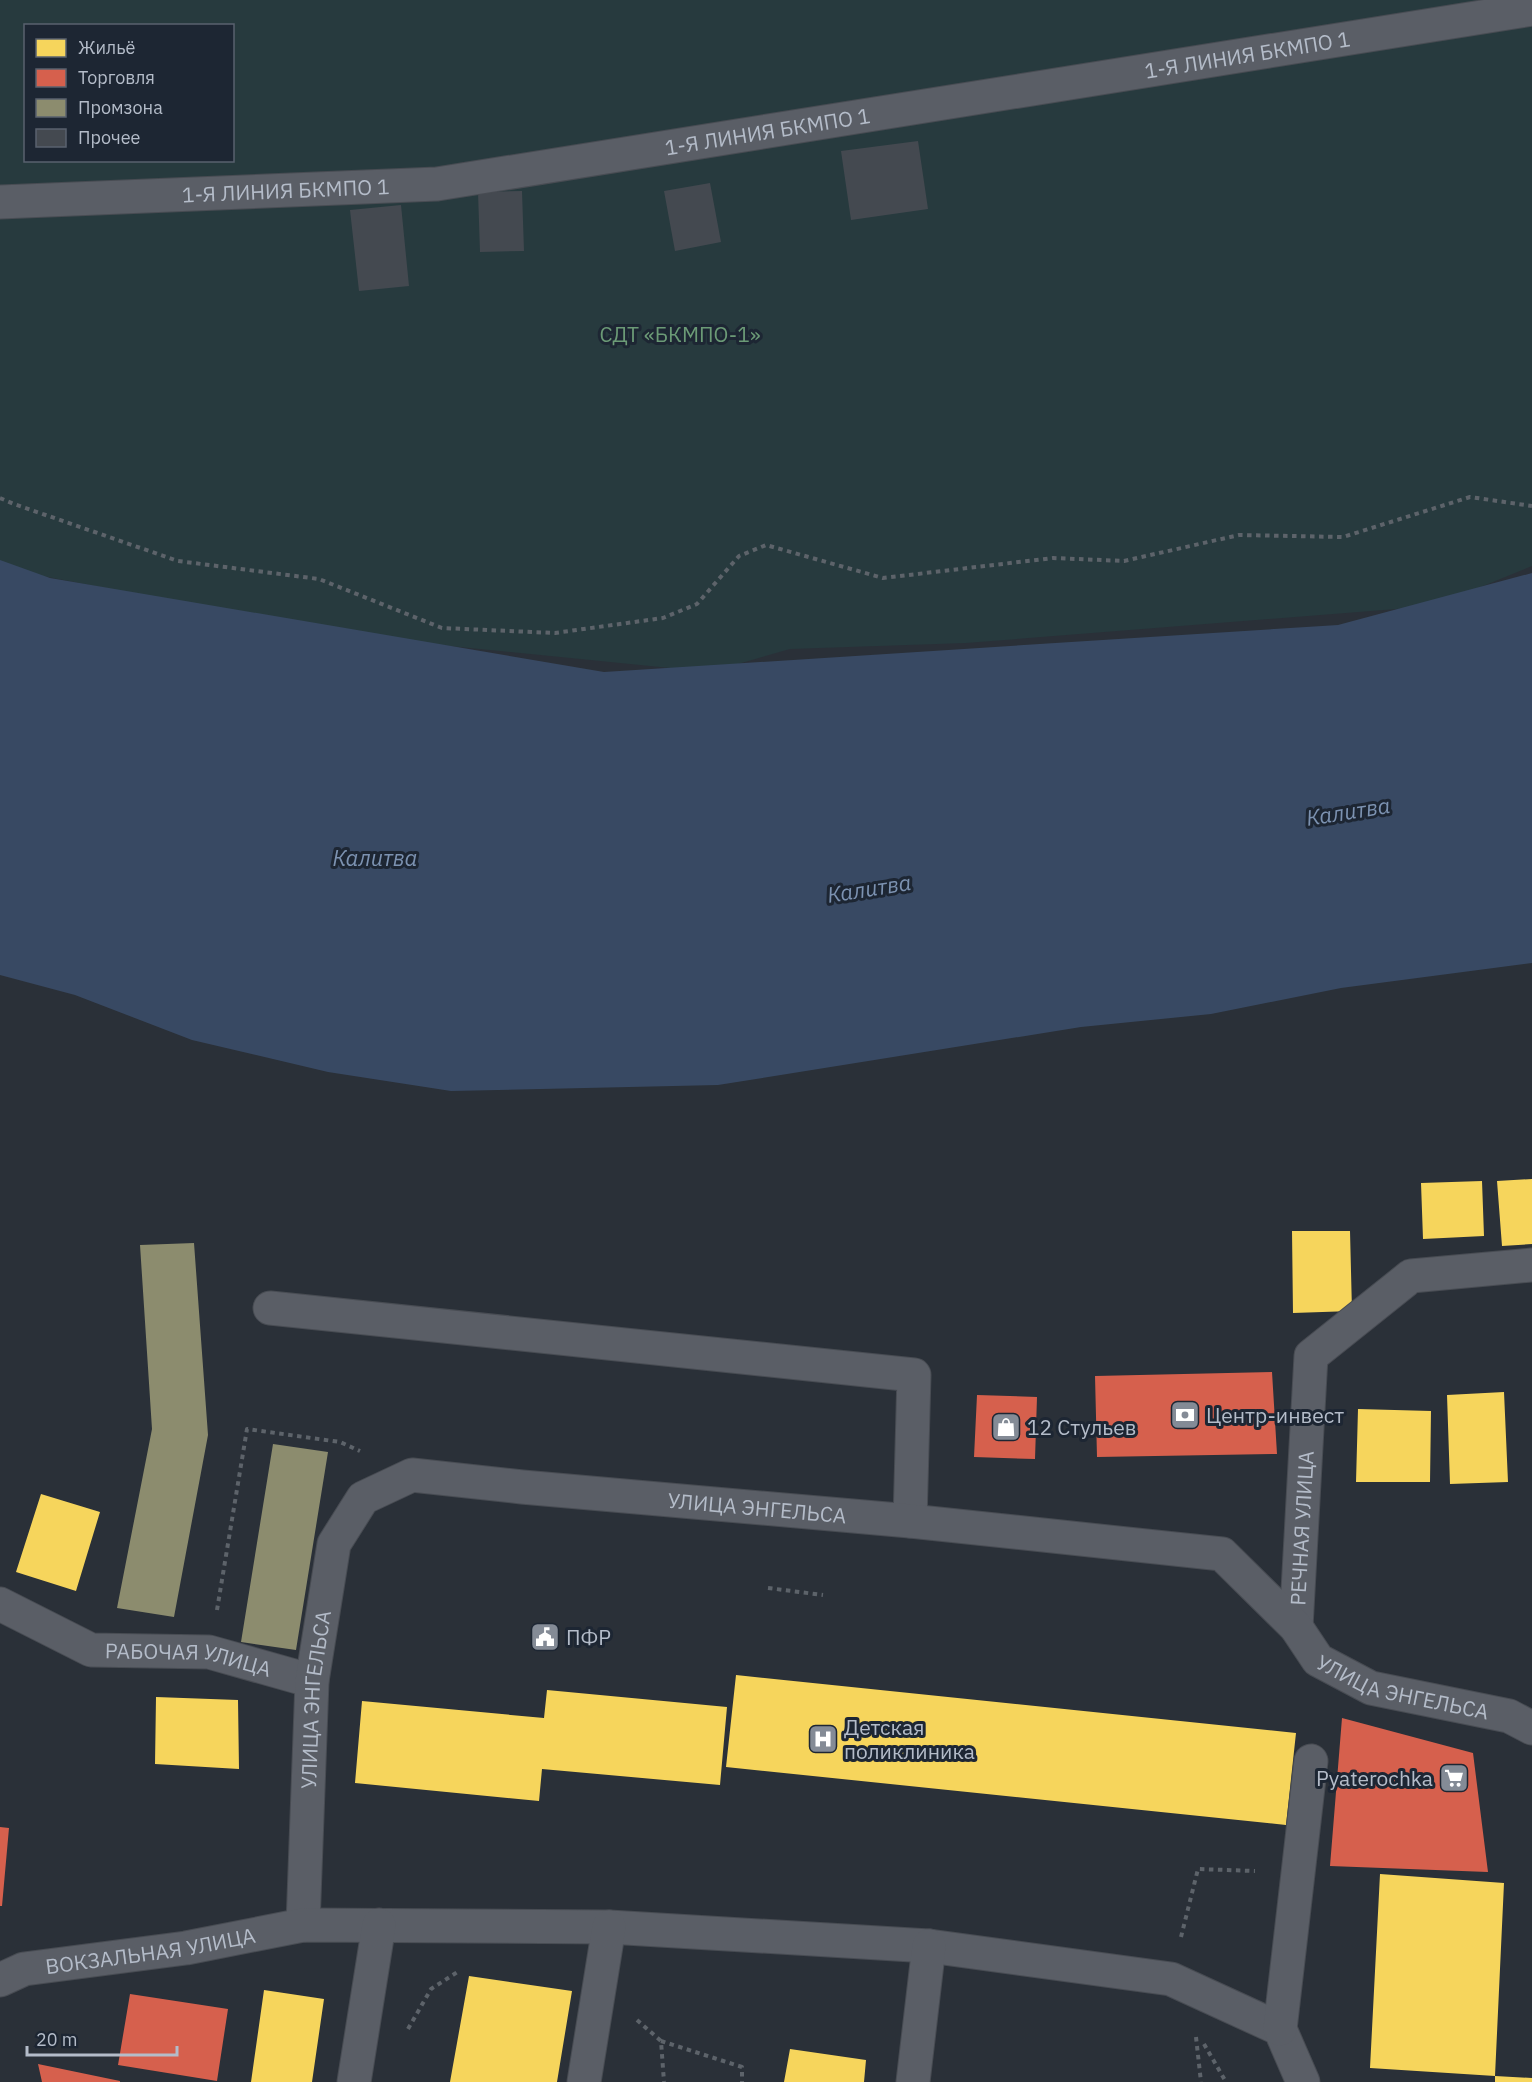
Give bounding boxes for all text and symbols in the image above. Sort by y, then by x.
legend [24,24,234,162]
street label: 1-Я ЛИНИЯ БКМПО 1 [1143,24,1352,85]
text: Жильё [78,36,136,59]
text: Торговля [78,66,155,89]
text: Промзона [78,96,163,119]
street label: 1-Я ЛИНИЯ БКМПО 1 [663,101,872,161]
text: Прочее [78,126,141,149]
street label: 1-Я ЛИНИЯ БКМПО 1 [181,172,390,208]
park label: СДТ «БКМПО-1» [599,320,761,348]
water label: Калитва [1304,790,1392,832]
water label: Калитва [333,843,417,872]
water label: Калитва [825,867,913,909]
bank icon: Центр-инвест [1169,1399,1201,1431]
place label: Центр-инвест [1206,1401,1344,1429]
shop icon: 12 Стульев [990,1411,1022,1443]
place label: 12 Стульев [1027,1413,1136,1441]
street label: РЕЧНАЯ УЛИЦА [1283,1450,1320,1606]
street label: УЛИЦА ЭНГЕЛЬСА [666,1486,848,1529]
street label: УЛИЦА ЭНГЕЛЬСА [294,1608,337,1789]
public building icon: ПФР [529,1621,561,1653]
place label: ПФР [566,1623,611,1651]
street label: РАБОЧАЯ УЛИЦА [105,1636,275,1683]
street label: УЛИЦА ЭНГЕЛЬСА [1312,1648,1491,1726]
place label: Детская поликлиника [844,1713,975,1765]
hospital icon: Детская поликлиника [807,1723,839,1755]
supermarket icon: Pyaterochka [1438,1762,1470,1794]
place label: Pyaterochka [1316,1764,1433,1792]
street label: ВОКЗАЛЬНАЯ УЛИЦА [44,1921,258,1980]
scale bar [27,2019,177,2057]
text: 20 m [36,2028,78,2051]

